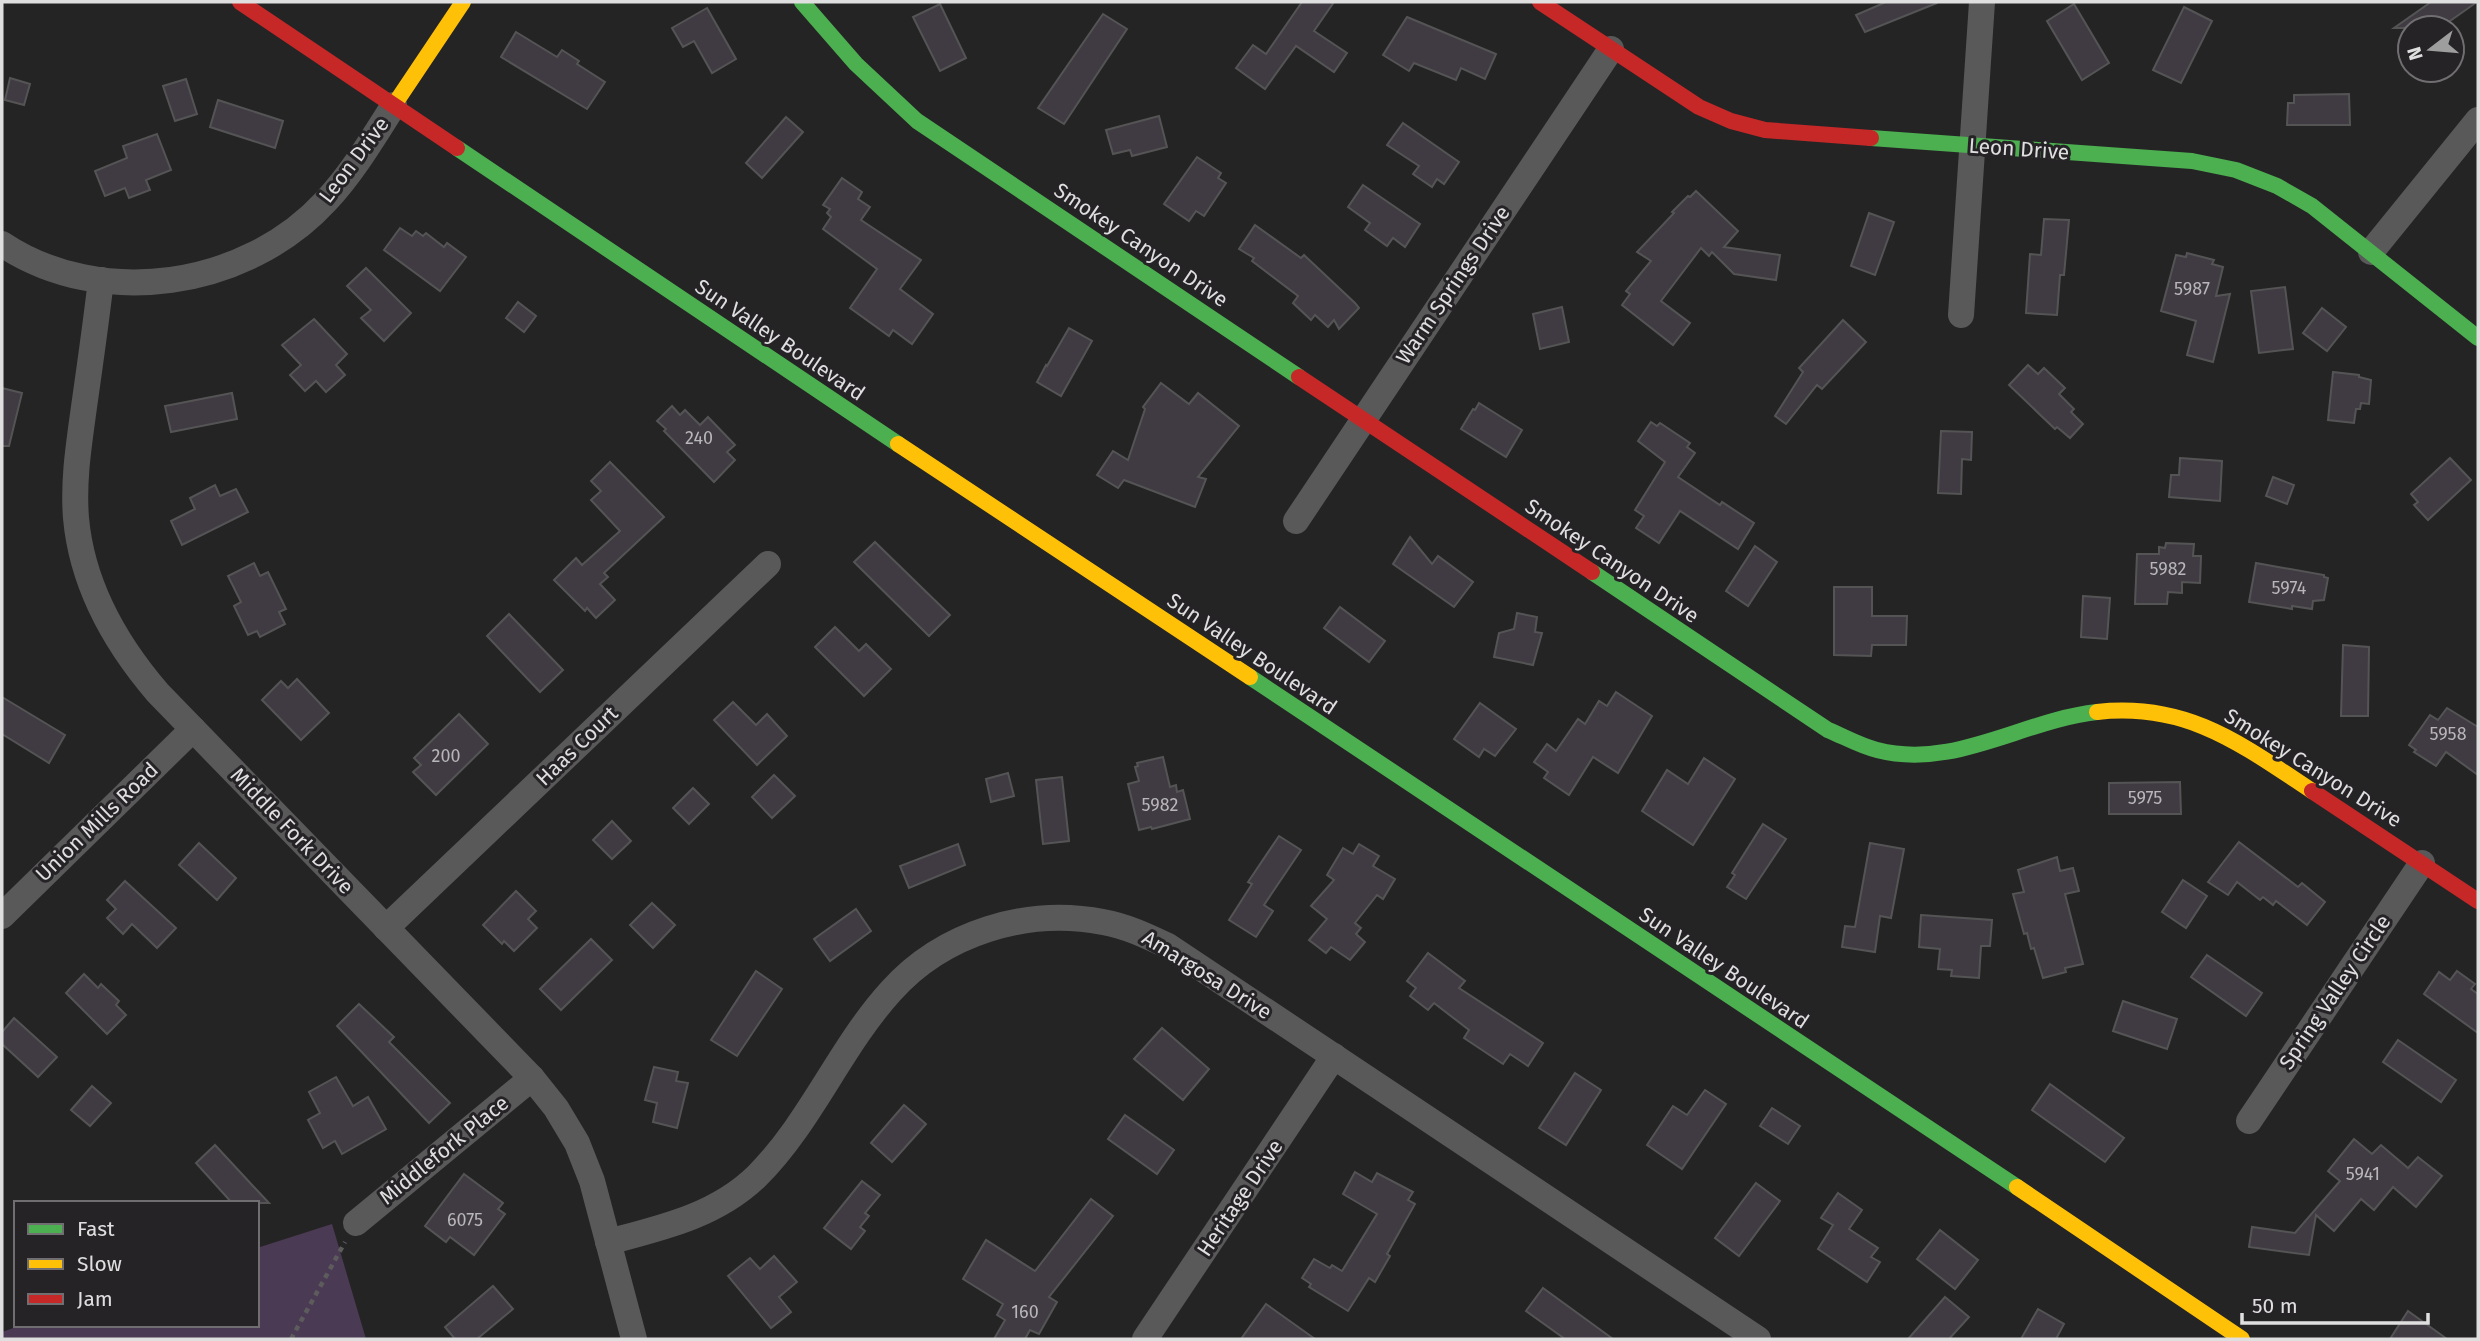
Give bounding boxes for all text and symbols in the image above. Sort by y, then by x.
north arrow [2396,14,2466,84]
text: N [2402,44,2428,63]
street label: Leon Drive [313,112,395,208]
street label: Leon Drive [1968,133,2070,165]
street label: Smokey Canyon Drive [1049,177,1233,313]
street label: Warm Springs Drive [1390,201,1516,369]
street label: Sun Valley Boulevard [690,274,870,406]
house number: 5987 [2174,278,2210,300]
house number: 240 [685,427,713,449]
street label: Smokey Canyon Drive [1520,493,1704,629]
house number: 5982 [2150,558,2187,580]
house number: 5974 [2272,577,2307,599]
street label: Sun Valley Boulevard [1162,588,1342,720]
street label: Haas Court [531,700,624,791]
street label: Smokey Canyon Drive [2219,703,2407,833]
house number: 5958 [2429,723,2467,745]
house number: 200 [432,745,461,767]
street label: Union Mills Road [30,757,164,887]
street label: Middle Fork Drive [225,762,359,900]
house number: 5975 [2128,787,2162,809]
house number: 5982 [1142,794,1179,816]
street label: Sun Valley Boulevard [1634,902,1814,1034]
street label: Spring Valley Circle [2274,910,2396,1074]
street label: Amargosa Drive [1137,925,1277,1025]
street label: Middlefork Place [374,1090,514,1210]
street label: Heritage Drive [1191,1135,1289,1261]
house number: 5941 [2346,1163,2380,1185]
legend [14,1201,259,1327]
house number: 6075 [447,1209,483,1231]
text: Fast [77,1216,115,1242]
text: Slow [77,1251,122,1277]
scale bar [2242,1282,2428,1326]
text: Jam [77,1286,113,1312]
text: 50 m [2252,1293,2298,1319]
house number: 160 [1011,1301,1039,1323]

